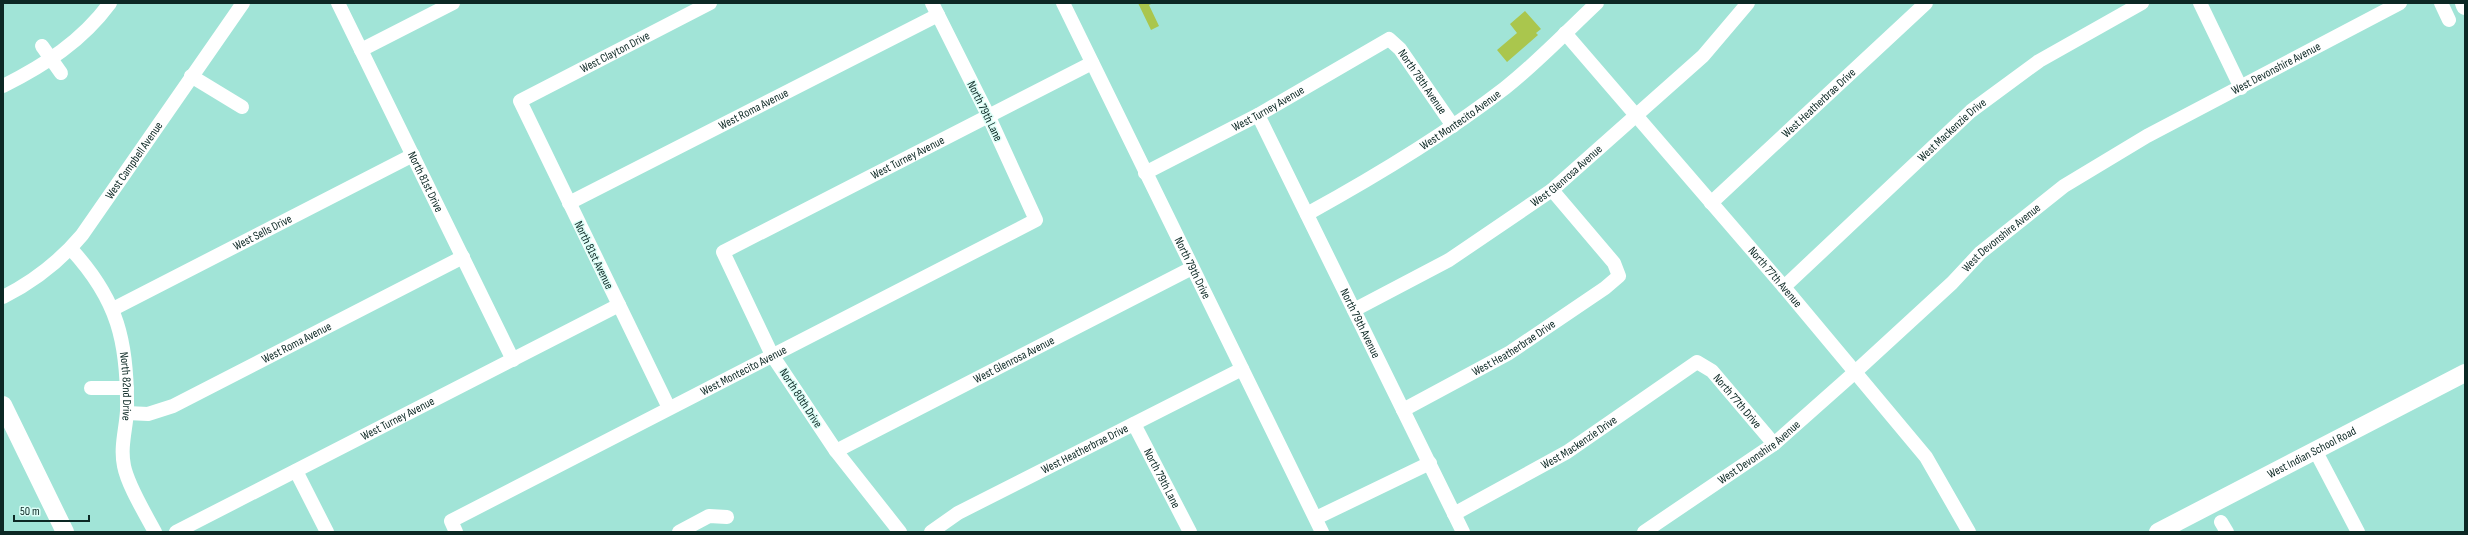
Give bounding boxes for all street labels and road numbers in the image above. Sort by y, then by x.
street label: West Clayton Drive [578,28,653,77]
street label: West Devonshire Avenue [2229,39,2323,98]
street label: North 78th Avenue [1394,47,1450,117]
street label: West Heatherbrae Drive [1779,65,1859,141]
street label: North 79th Lane [963,79,1006,144]
street label: West Turney Avenue [1230,83,1307,135]
street label: West Roma Avenue [716,85,791,133]
street label: West Montecito Avenue [1417,87,1504,154]
street label: West Mackenzie Drive [1915,95,1990,165]
street label: West Campbell Avenue [102,119,166,202]
street label: West Turney Avenue [868,133,947,183]
street label: West Glenrosa Avenue [1528,142,1606,210]
street label: North 81st Drive [404,149,446,215]
street label: West Devonshire Avenue [1959,200,2044,276]
street label: West Sells Drive [231,211,295,254]
street label: North 81st Avenue [571,219,617,292]
street label: North 79th Drive [1171,235,1214,302]
street label: North 77th Avenue [1745,244,1805,311]
street label: North 79th Avenue [1336,286,1383,361]
street label: West Heatherbrae Drive [1469,317,1559,380]
street label: West Roma Avenue [259,319,334,367]
street label: West Glenrosa Avenue [971,333,1057,387]
street label: West Montecito Avenue [698,342,790,399]
street label: North 82nd Drive [116,351,134,422]
street label: North 80th Drive [776,366,825,431]
street label: North 77th Drive [1710,371,1765,432]
street label: West Turney Avenue [359,394,437,444]
street label: West Mackenzie Drive [1538,413,1620,473]
street label: West Devonshire Avenue [1715,417,1804,488]
street label: West Heatherbrae Drive [1039,421,1131,478]
street label: West Indian School Road [2265,424,2359,482]
street label: North 79th Lane [1140,446,1183,511]

